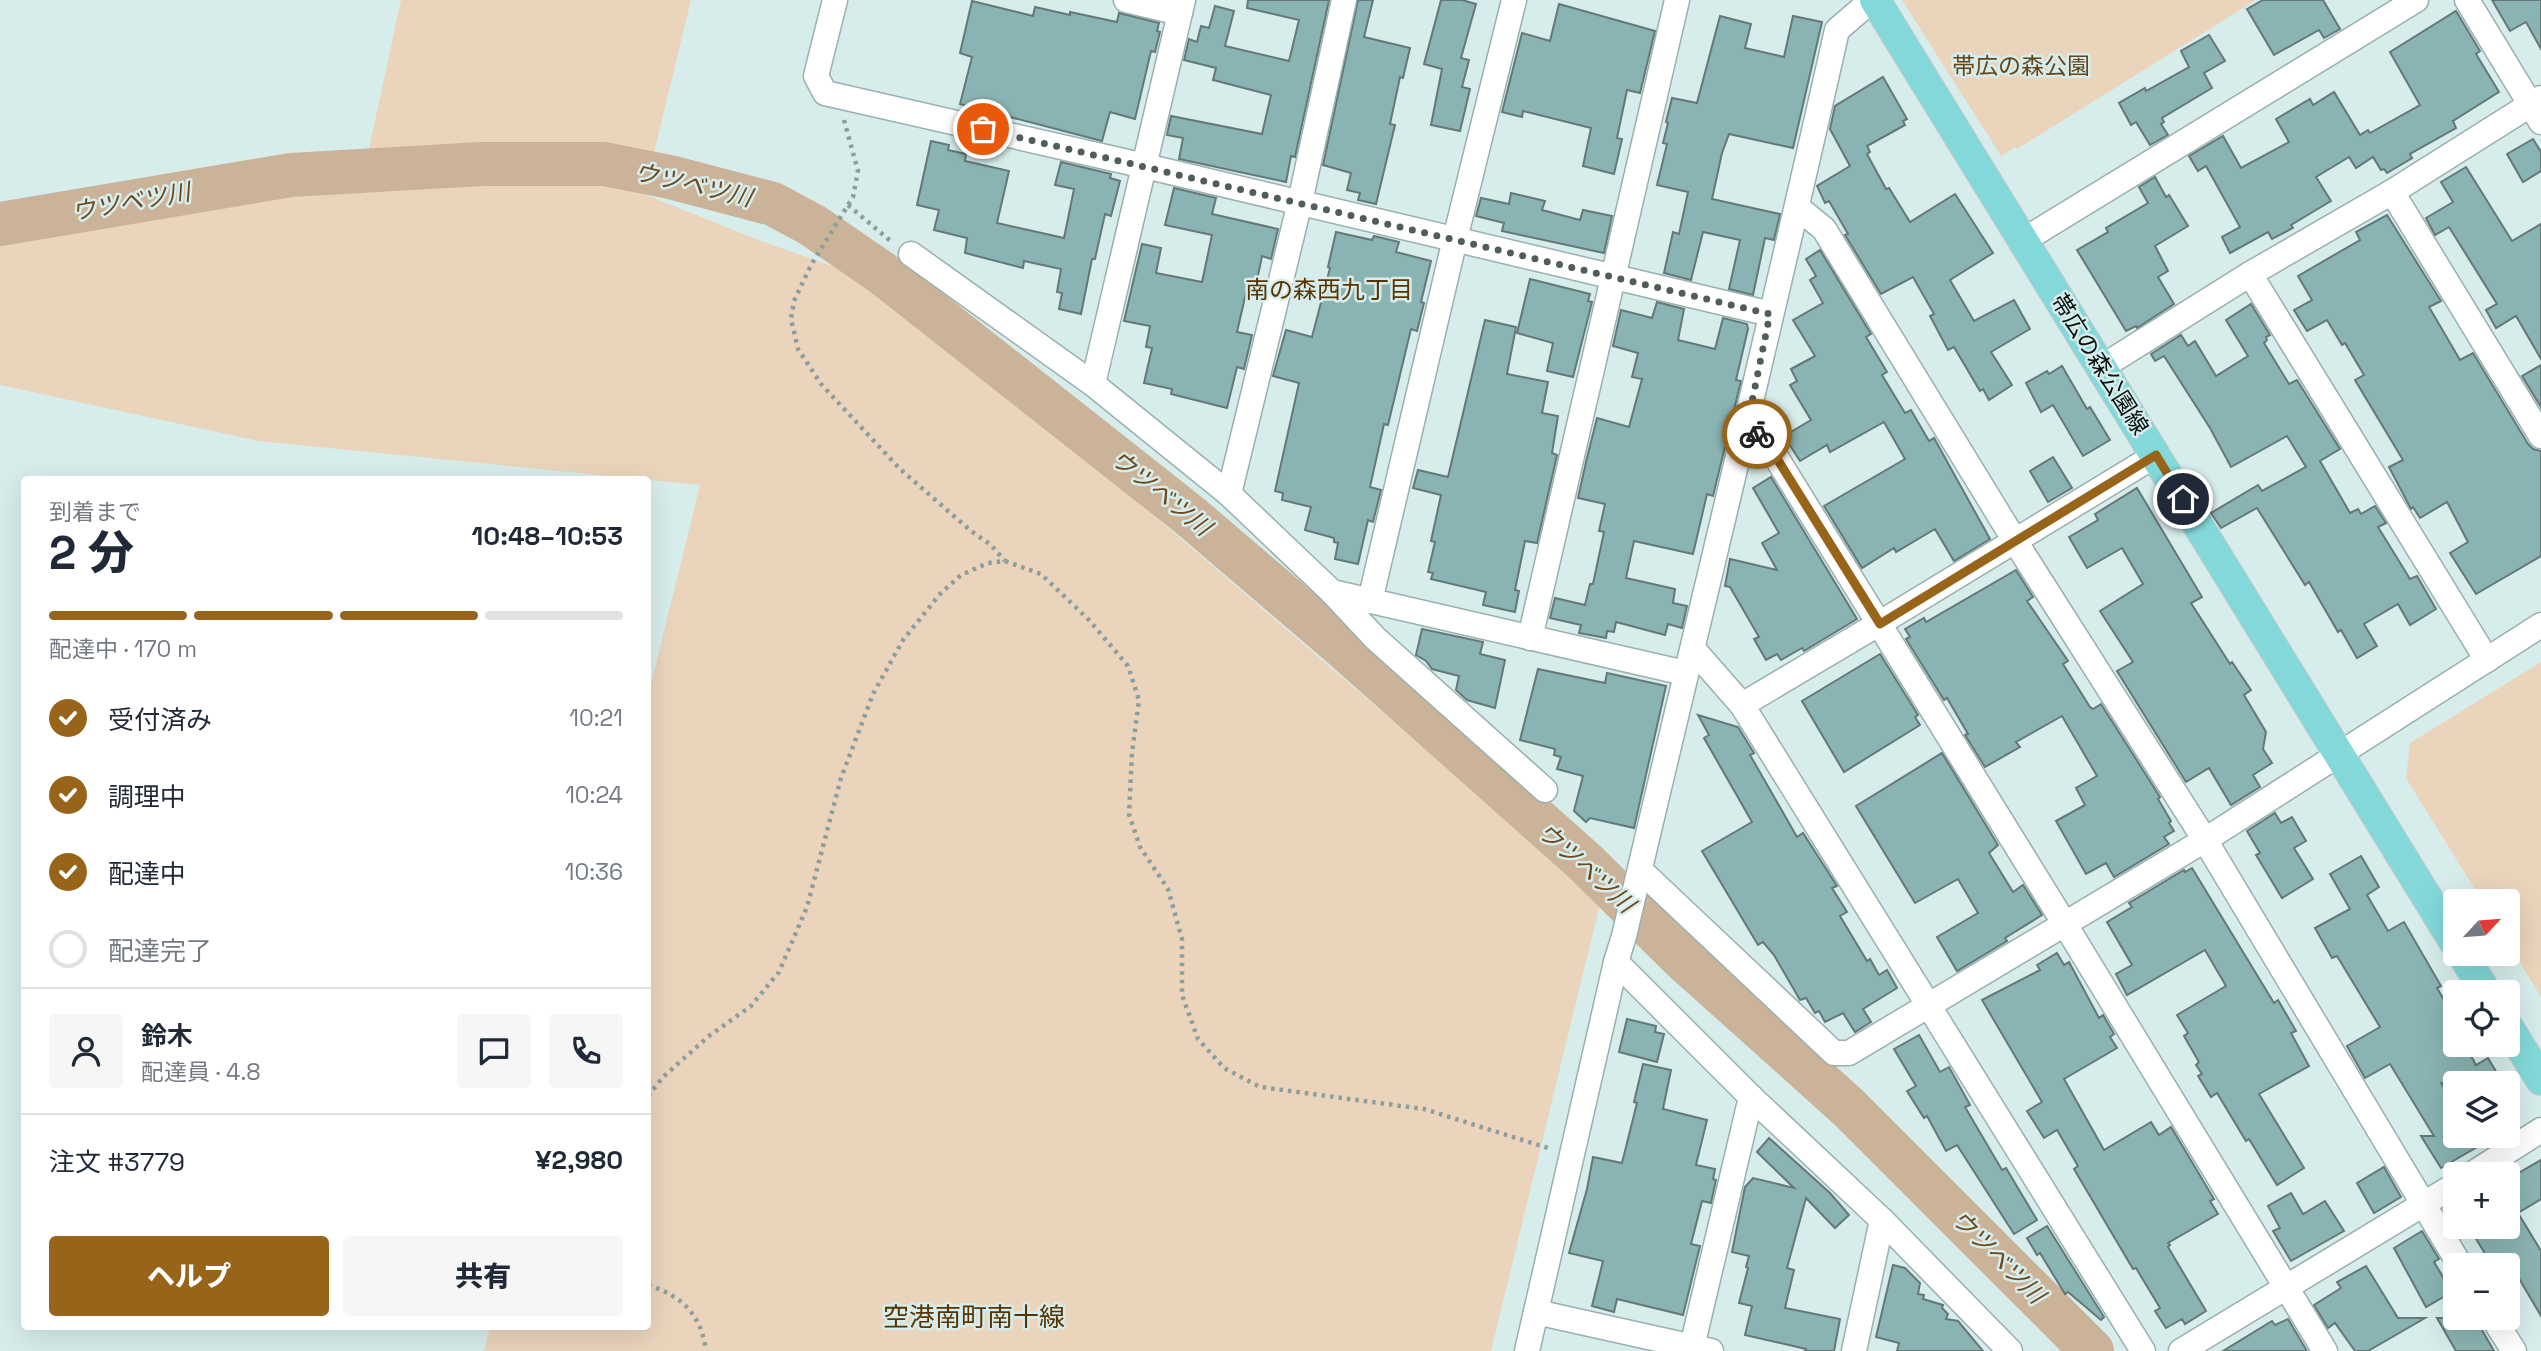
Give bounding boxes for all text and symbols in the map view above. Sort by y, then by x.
park label: 帯広の森公園 [1952,51,2090,81]
pin [953,99,1013,159]
icon: bag [964,110,1002,148]
water label: ウツベツ川 [631,156,758,214]
water label: ウツベツ川 [69,175,196,227]
district label: 南の森西九丁目 [1245,274,1413,305]
street label: 帯広の森公園線 [2045,288,2155,440]
courier [1722,399,1792,469]
icon: bike [1738,415,1776,453]
water label: ウツベツ川 [1105,443,1220,544]
pin [2153,469,2213,529]
icon: home [2164,480,2202,518]
text: 到着まで [49,497,141,527]
text: 10:48–10:53 [472,519,623,553]
text: 2 分 [49,524,134,582]
text: 配達中 · 170 m [49,634,197,664]
icon: check [49,699,87,737]
text: 受付済み [108,703,212,737]
text: 10:21 [569,703,623,733]
icon: check [49,776,87,814]
text: 調理中 [108,780,186,814]
text: 10:24 [565,780,623,810]
water label: ウツベツ川 [1531,816,1644,921]
icon: check [49,853,87,891]
text: 配達中 [108,857,186,891]
text: 10:36 [565,857,623,887]
north arrow [2443,889,2520,966]
map controls [2443,889,2520,1330]
text: 配達完了 [108,934,212,968]
button: locate [2443,980,2520,1057]
button: person [49,1014,123,1088]
button: chat [457,1014,531,1088]
button: phone [549,1014,623,1088]
text: 鈴木 [141,1019,193,1053]
text: 配達員 · 4.8 [141,1057,261,1087]
button: layers [2443,1071,2520,1148]
text: ¥2,980 [535,1143,623,1177]
text: 注文 #3779 [49,1145,185,1179]
button: + [2443,1162,2520,1239]
water label: ウツベツ川 [1945,1203,2054,1312]
button: ヘルプ [49,1236,329,1316]
button: 共有 [343,1236,623,1316]
button: − [2443,1253,2520,1330]
district label: 空港南町南十線 [883,1300,1065,1334]

